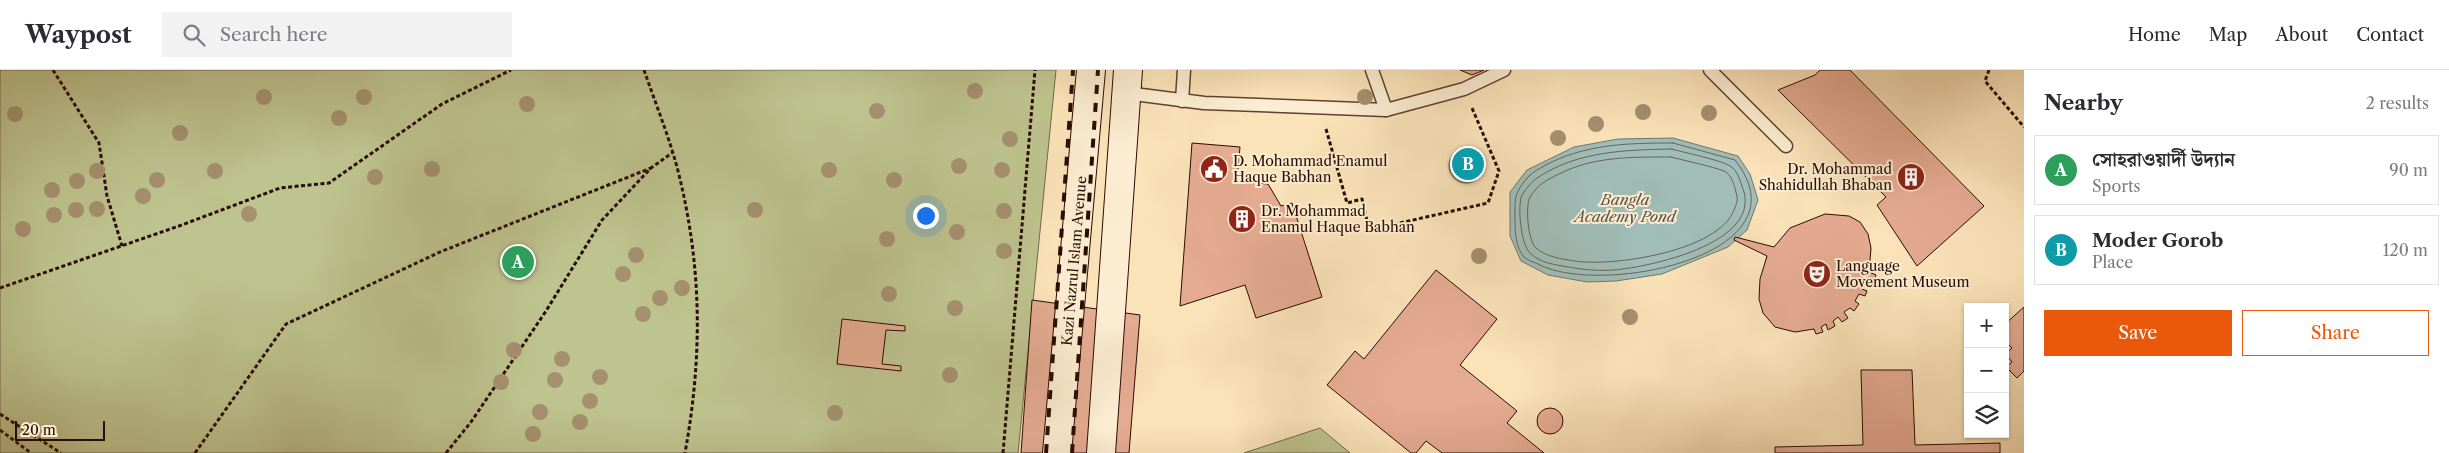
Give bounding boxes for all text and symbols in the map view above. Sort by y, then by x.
search box [162,12,512,57]
text: Waypost [25,20,132,49]
icon: search [180,21,208,49]
text: Search here [220,23,327,46]
text: Home [2128,24,2181,46]
text: Map [2209,24,2247,46]
text: About [2275,24,2328,46]
text: Contact [2356,24,2424,46]
text: Nearby [2044,90,2123,115]
text: 2 results [2366,93,2429,113]
pin: B [1452,145,1484,183]
text: সোহরাওয়ার্দী উদ্যান [2092,148,2235,171]
place label: D. Mohammad Enamul Haque Babhan [1233,152,1387,186]
public building icon: D. Mohammad Enamul Haque Babhan [1199,154,1229,184]
place label: Dr. Mohammad Shahidullah Bhaban [1759,160,1892,194]
text: A [2055,160,2067,180]
text: 90 m [2389,160,2428,180]
building icon: Dr. Mohammad Shahidullah Bhaban [1896,162,1926,192]
street label: Kazi Nazrul Islam Avenue [1058,175,1090,347]
text: Sports [2092,176,2141,196]
water label: Bangla Academy Pond [1572,190,1678,226]
place label: Dr. Mohammad Enamul Haque Babhan [1261,202,1415,236]
your location [913,203,939,229]
building icon: Dr. Mohammad Enamul Haque Babhan [1227,204,1257,234]
text: Moder Gorob [2092,229,2223,252]
text: B [2055,240,2067,260]
text: 120 m [2383,240,2428,260]
pin: A [502,243,534,281]
text: Place [2092,252,2133,272]
place label: Language Movement Museum [1836,257,1969,291]
theatre icon: Language Movement Museum [1802,259,1832,289]
map controls [1964,303,2009,438]
button: + [1964,303,2009,348]
button: Save [2044,310,2232,356]
button: Share [2242,310,2429,356]
button: − [1964,348,2009,393]
button: layers [1964,393,2009,438]
scale bar [15,418,105,441]
text: 20 m [22,421,56,439]

